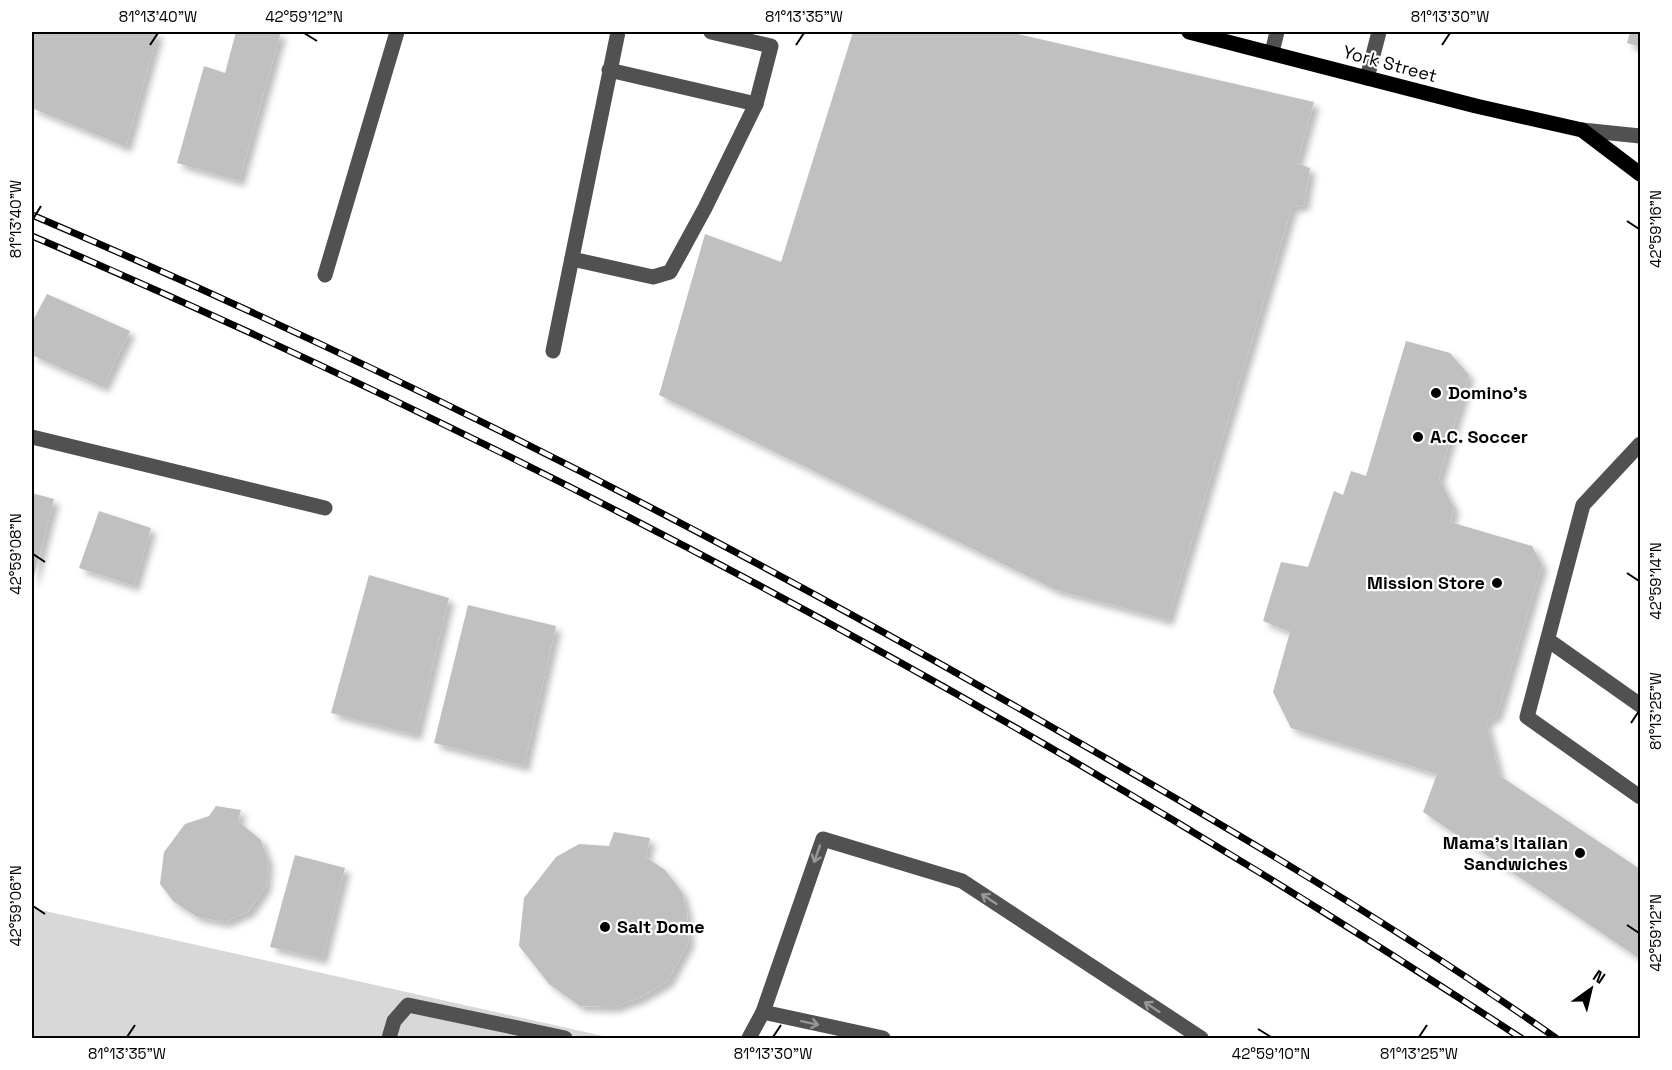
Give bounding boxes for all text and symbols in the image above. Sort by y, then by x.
text: 81°13'40"W [119,7,197,26]
text: 42°59'12"N [265,7,343,26]
text: 81°13'35"W [765,7,843,26]
text: 81°13'30"W [1411,7,1489,26]
street label: York Street [1340,40,1440,87]
text: 81°13'40"W [6,180,25,258]
text: 42°59'16"N [1646,190,1665,268]
place label: Domino's [1448,381,1527,404]
marker: Domino's [1429,386,1443,400]
place label: A.C. Soccer [1430,425,1528,448]
marker: A.C. Soccer [1411,430,1425,444]
text: 42°59'08"N [6,513,25,595]
text: 42°59'14"N [1646,542,1665,620]
place label: Mission Store [1367,571,1485,594]
marker: Mission Store [1490,576,1504,590]
text: 81°13'25"W [1646,672,1665,750]
place label: Mama's Italian Sandwiches [1443,831,1568,875]
one-way arrow [811,844,822,863]
marker: Mama's Italian Sandwiches [1573,846,1587,860]
text: 42°59'06"N [6,865,25,947]
one-way arrow [982,893,998,905]
text: 42°59'12"N [1646,894,1665,972]
place label: Salt Dome [617,915,705,938]
marker: Salt Dome [598,920,612,934]
north arrow [1561,959,1621,1019]
text: N [1589,965,1609,989]
one-way arrow [1144,1001,1161,1013]
one-way arrow [800,1018,820,1029]
text: 81°13'35"W [88,1044,166,1063]
text: 81°13'30"W [734,1044,812,1063]
text: 42°59'10"N [1232,1044,1310,1063]
text: 81°13'25"W [1380,1044,1458,1063]

